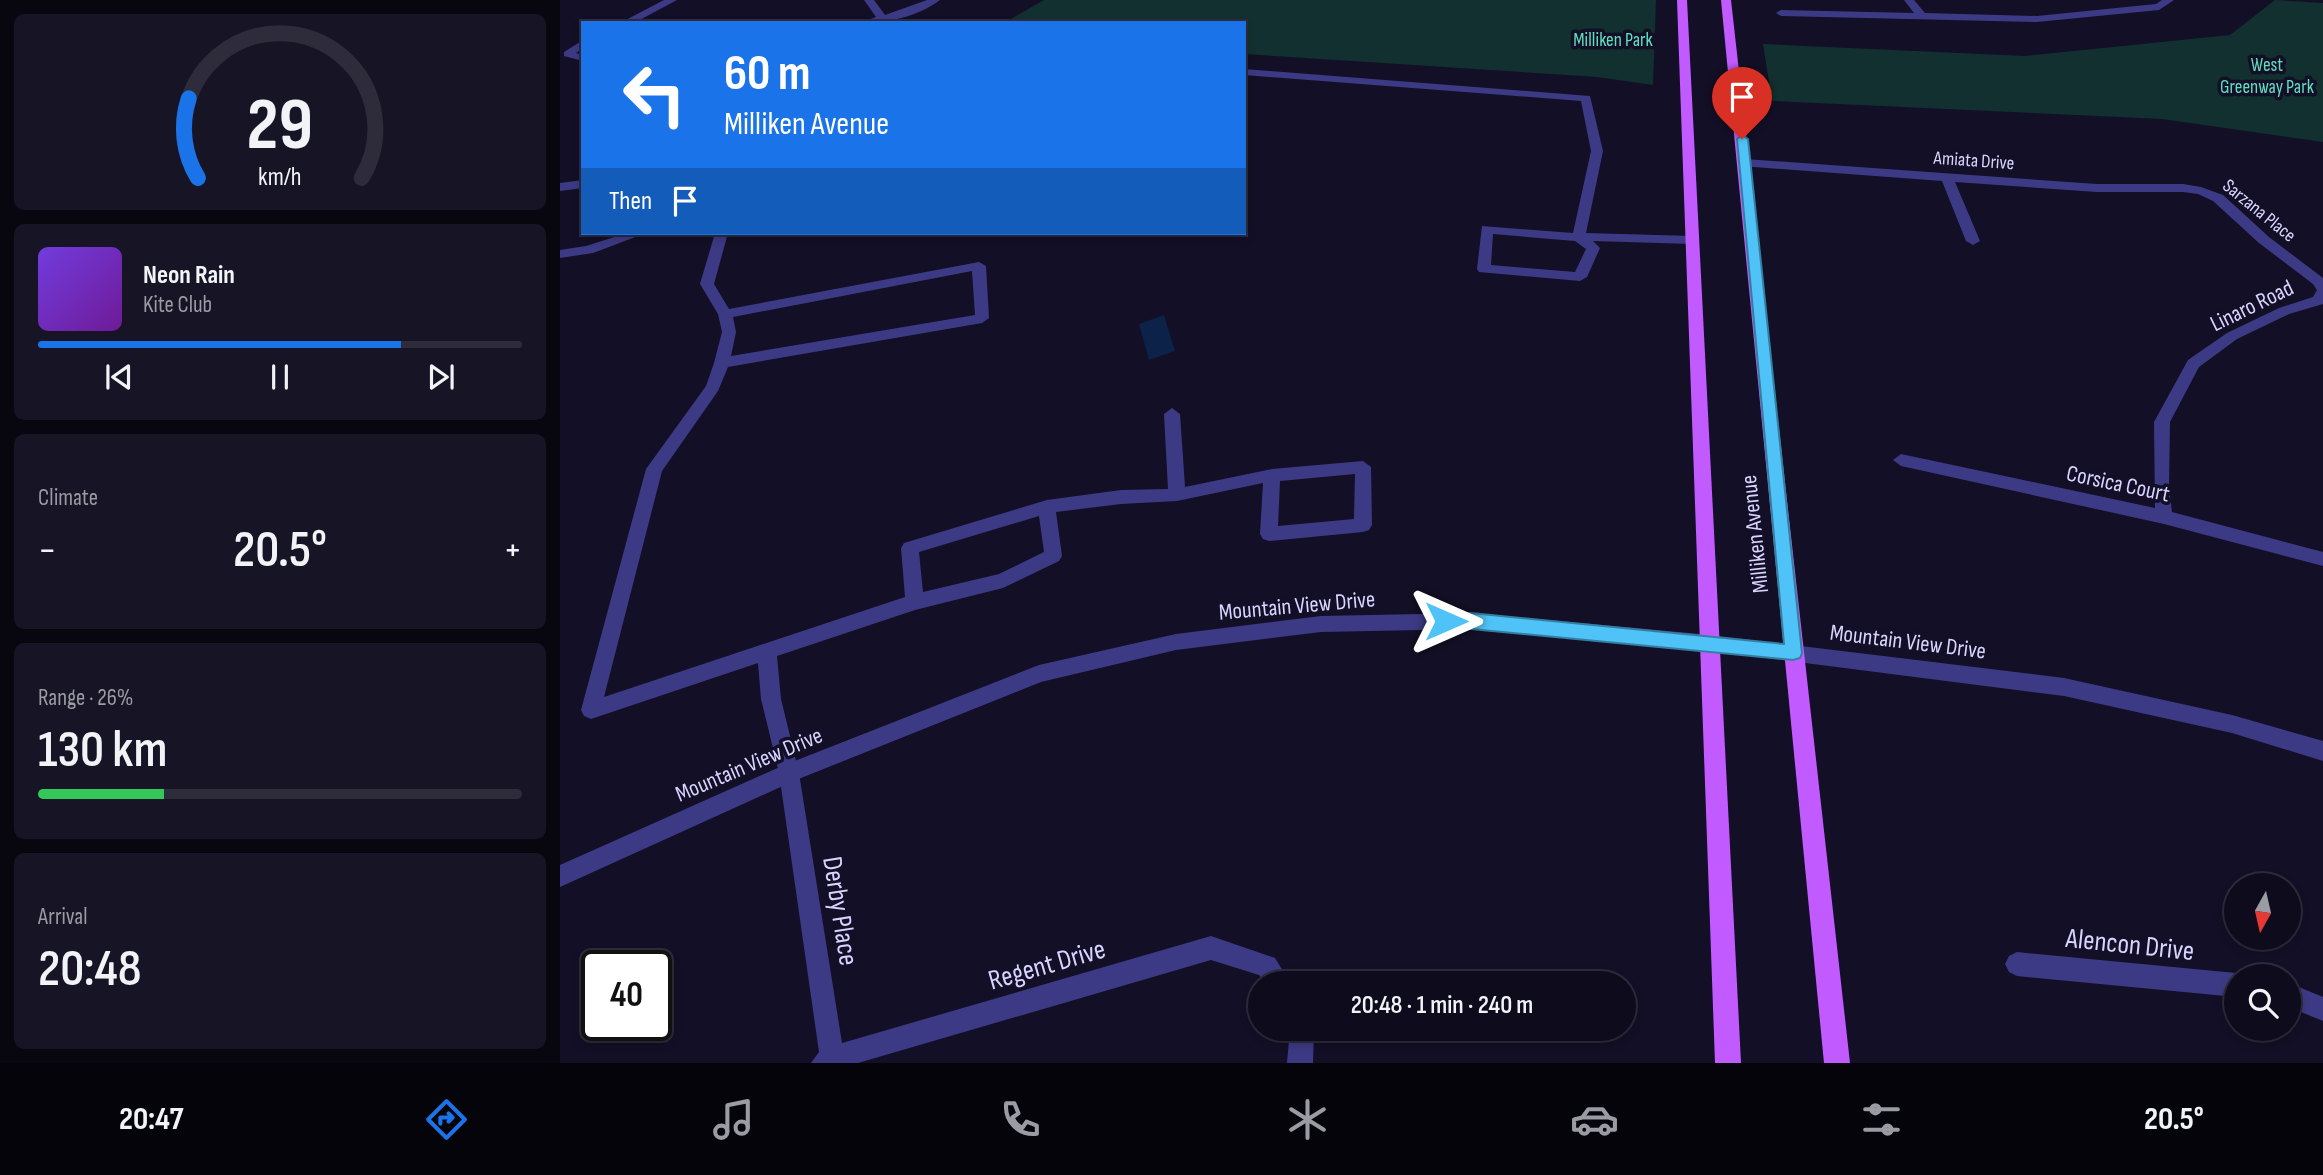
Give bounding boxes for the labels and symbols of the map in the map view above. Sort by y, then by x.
park label: Milliken Park [1573,29,1653,52]
park label: West Greenway Park [2220,54,2315,99]
pin [1712,67,1772,139]
street label: Amiata Drive [1932,147,2015,175]
street label: Sarzana Place [2218,175,2300,247]
street label: Linaro Road [2206,274,2298,338]
street label: Corsica Court [2064,459,2172,509]
street label: Milliken Avenue [1735,474,1775,594]
position arrow [1409,584,1483,658]
street label: Mountain View Drive [1218,585,1376,627]
street label: Mountain View Drive [1828,619,1988,665]
street label: Mountain View Drive [671,721,827,809]
street label: Derby Place [815,854,865,968]
north arrow [2224,873,2301,950]
street label: Alencon Drive [2063,922,2196,968]
street label: Regent Drive [985,933,1109,997]
speed limit sign: 40 [581,950,672,1041]

